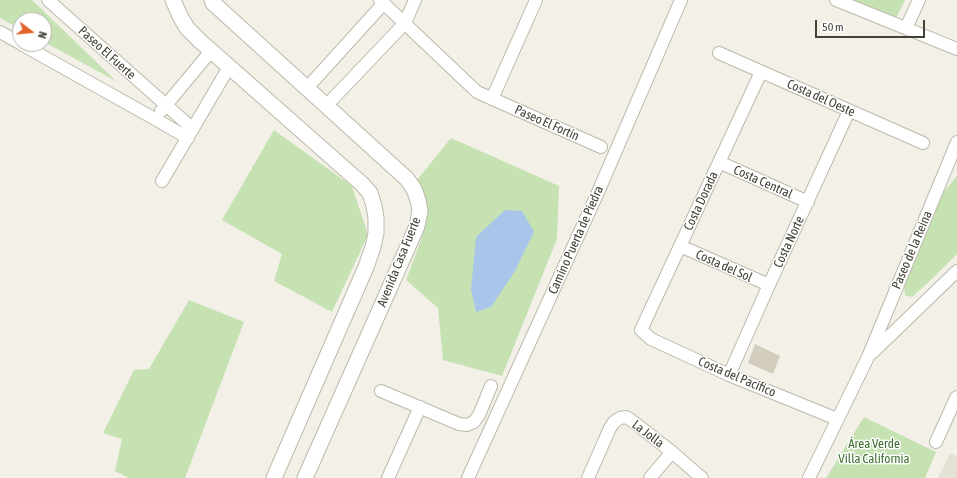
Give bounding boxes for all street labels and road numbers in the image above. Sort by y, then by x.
street label: Paseo El Fuerte [75,23,139,83]
street label: Costa del Oeste [784,76,858,120]
street label: Paseo El Fortín [512,102,582,144]
street label: Costa Central [731,162,795,202]
street label: Costa Dorada [681,169,721,233]
street label: Camino Puerta de Piedra [545,183,607,297]
street label: Paseo de la Reina [889,209,935,291]
street label: Costa Norte [770,214,808,270]
street label: Avenida Casa Fuerte [374,215,424,309]
street label: Costa del Sol [693,247,755,285]
street label: Costa del Pacífico [696,354,778,400]
street label: La Jolla [629,417,667,451]

